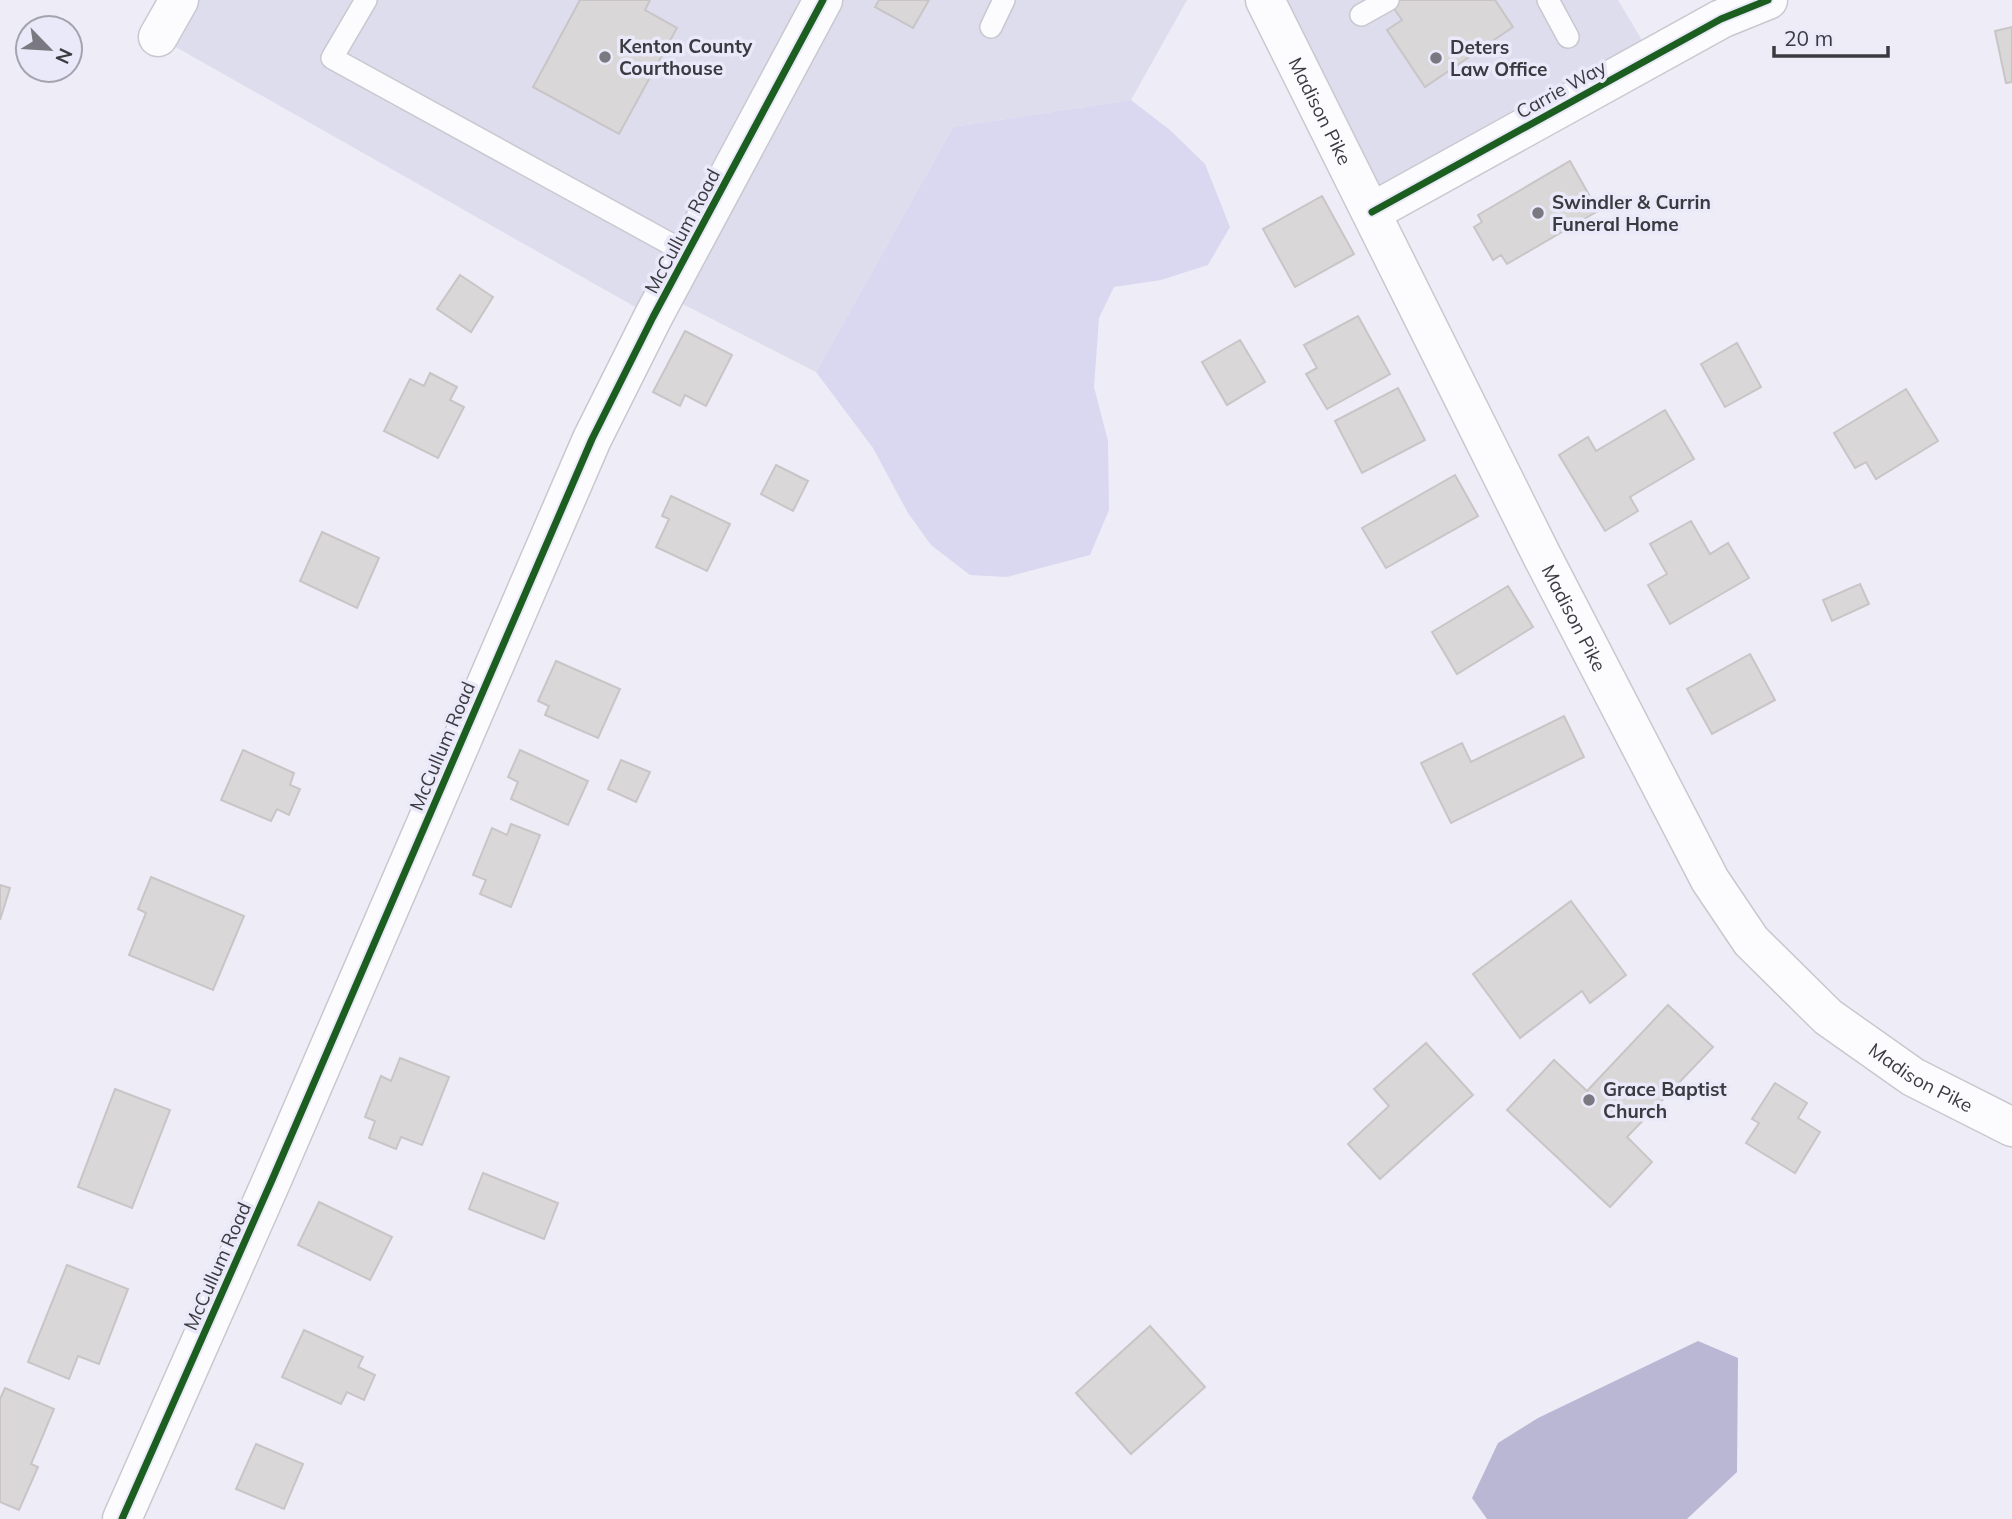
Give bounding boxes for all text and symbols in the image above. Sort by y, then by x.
north arrow [14,14,84,84]
scale bar [1774,14,1888,58]
text: 20 m [1784,25,1833,51]
place label: Kenton County Courthouse [619,34,753,80]
place label: Deters Law Office [1450,35,1548,81]
text: N [50,45,78,68]
marker: Kenton County Courthouse [597,49,613,65]
marker: Deters Law Office [1428,50,1444,66]
street label: Madison Pike [1283,53,1357,169]
street label: Carrie Way [1512,54,1610,124]
street label: McCullum Road [639,165,725,297]
place label: Swindler & Currin Funeral Home [1552,190,1711,236]
marker: Swindler & Currin Funeral Home [1530,205,1546,221]
street label: Madison Pike [1537,561,1612,675]
street label: McCullum Road [404,678,480,814]
street label: Madison Pike [1864,1038,1977,1117]
place label: Grace Baptist Church [1603,1077,1727,1123]
marker: Grace Baptist Church [1581,1092,1597,1108]
street label: McCullum Road [178,1198,256,1334]

